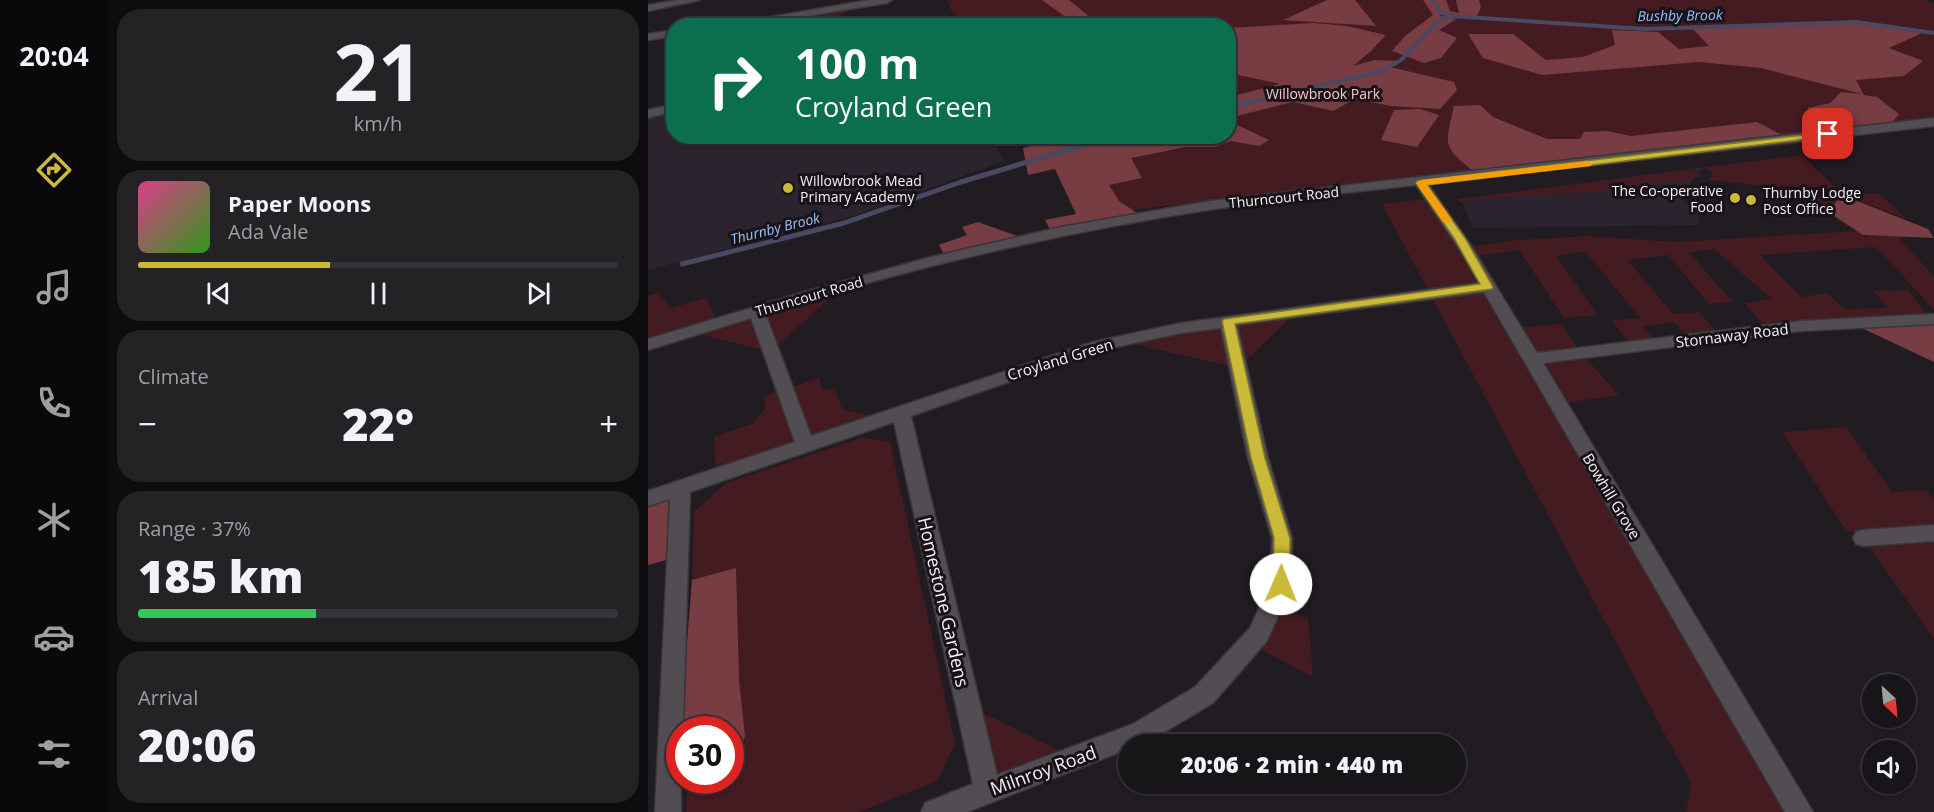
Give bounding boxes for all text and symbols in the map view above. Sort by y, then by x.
water label: Bushby Brook [1637,5,1724,25]
text: 21 [333,18,423,124]
text: 100 m [795,34,919,91]
text: 20:04 [19,37,89,74]
icon: right [696,42,774,120]
park label: Willowbrook Park [1266,84,1381,103]
text: Croyland Green [795,88,992,125]
pin [1802,108,1853,159]
text: km/h [354,110,402,137]
icon: arrive [1811,117,1844,150]
icon: directions [33,149,75,191]
place label: Willowbrook Mead Primary Academy [800,171,922,206]
marker: Willowbrook Mead Primary Academy [781,181,795,195]
place label: The Co-operative Food [1612,181,1723,216]
street label: Thurncourt Road [1228,182,1340,212]
place label: Thurnby Lodge Post Office [1763,183,1861,218]
text: Paper Moons [228,188,371,218]
marker: The Co-operative Food [1728,191,1742,205]
marker: Thurnby Lodge Post Office [1744,193,1758,207]
water label: Thurnby Brook [728,207,823,248]
text: Ada Vale [228,218,309,245]
icon: music [33,266,75,308]
street label: Thurncourt Road [753,272,865,320]
icon: previous [202,277,235,310]
icon: pause [362,277,395,310]
icon: next [522,277,555,310]
street label: Stornaway Road [1674,318,1790,352]
street label: Croyland Green [1005,333,1115,385]
text: Climate [138,363,209,390]
icon: phone [33,382,75,424]
text: 22° [342,393,414,454]
text: − [138,401,157,446]
text: + [599,401,618,446]
street label: Bowhill Grove [1579,449,1645,543]
icon: climate [33,499,75,541]
text: Range · 37% [138,515,251,542]
street label: Homestone Gardens [913,515,975,689]
text: 185 km [138,545,303,606]
position arrow [1249,552,1313,616]
icon: car [33,616,75,658]
north arrow [1862,674,1916,728]
map controls [1862,674,1916,794]
text: Arrival [138,684,198,711]
text: 20:06 [138,714,256,775]
speed limit sign: 30 [666,716,744,794]
icon: filters [33,733,75,775]
street label: Milnroy Road [987,740,1099,800]
button: sound [1862,740,1916,794]
text: 20:06 · 2 min · 440 m [1181,749,1403,779]

